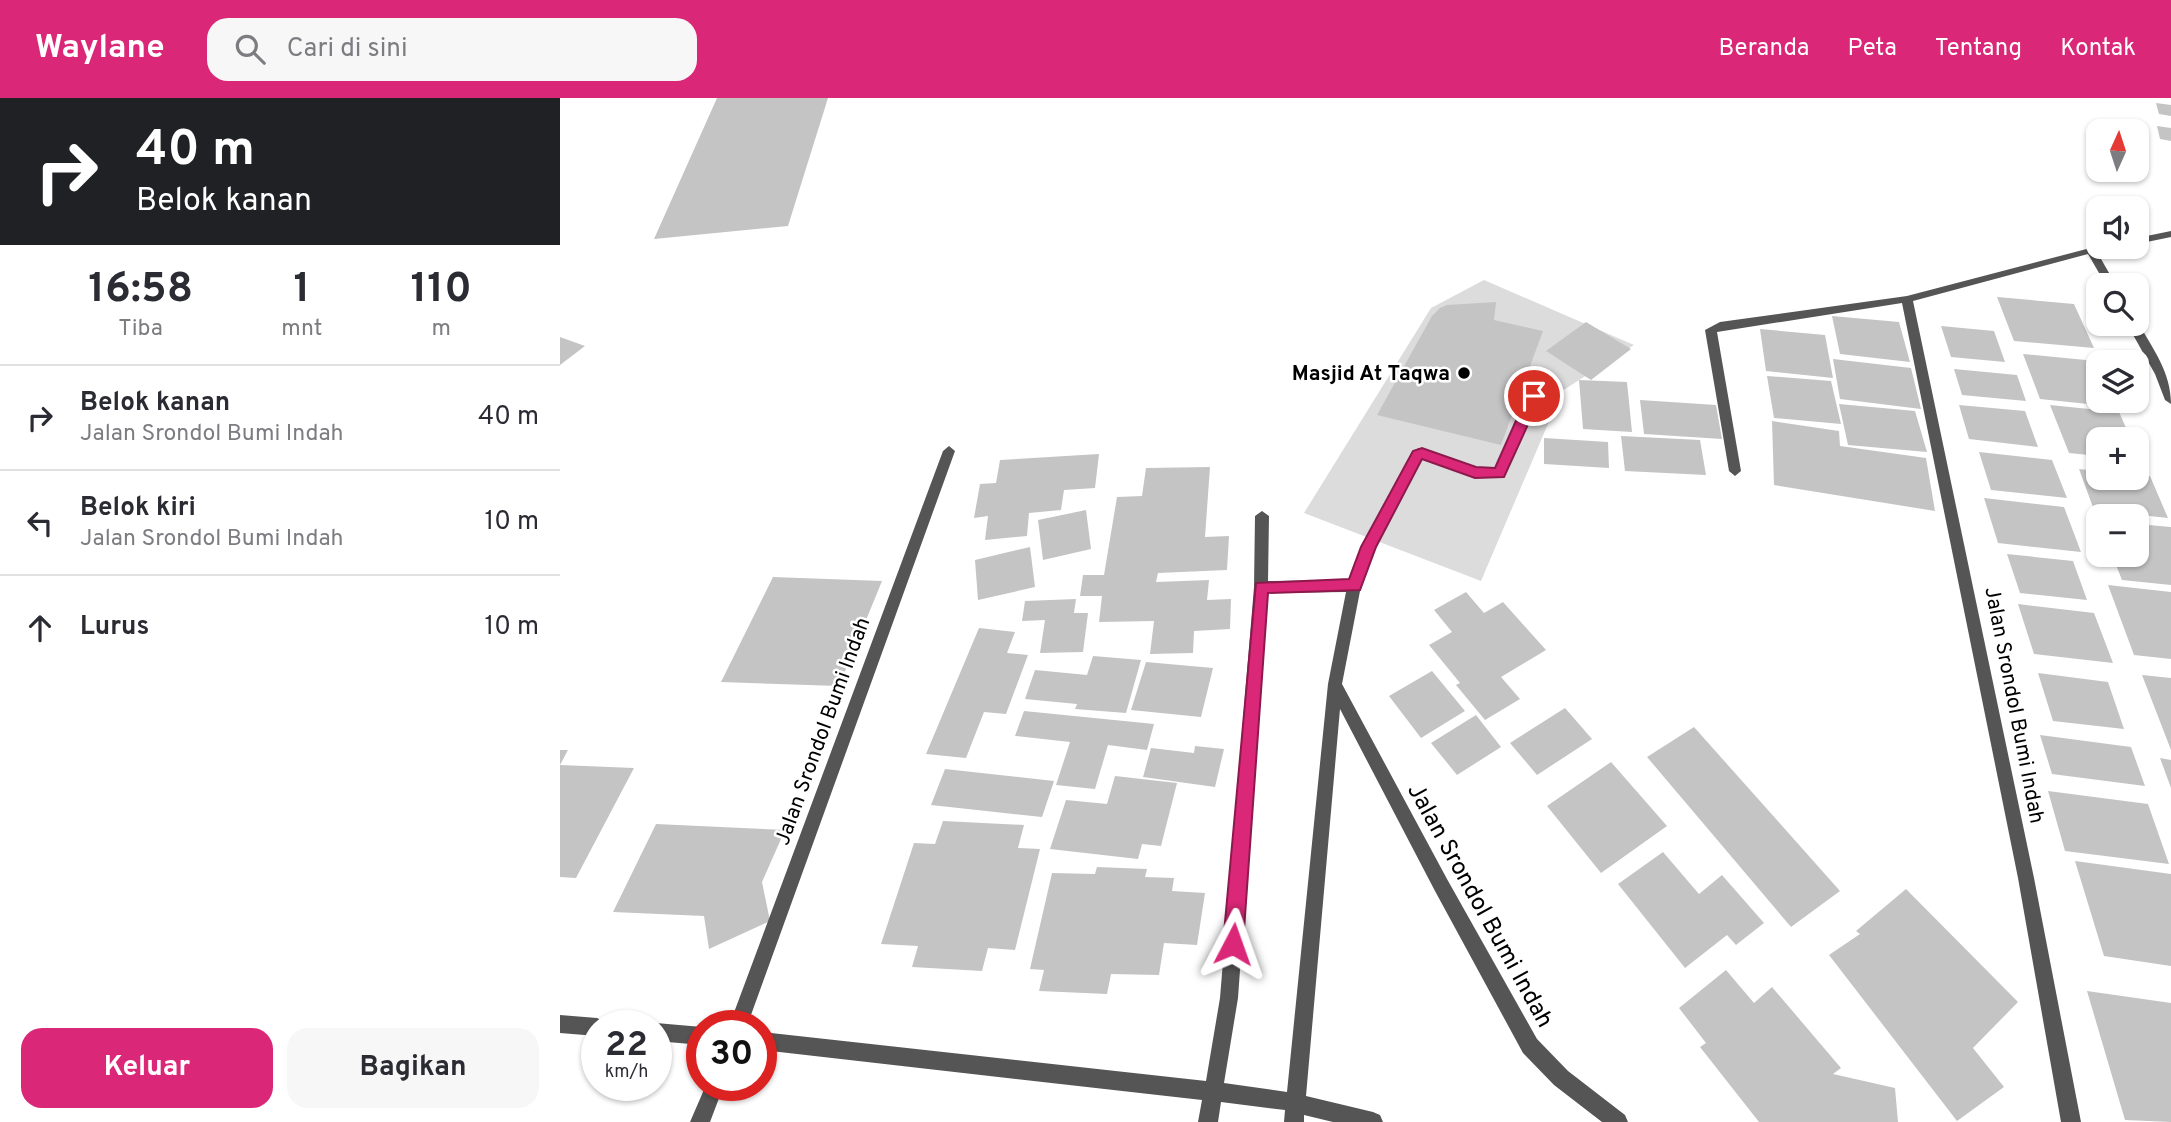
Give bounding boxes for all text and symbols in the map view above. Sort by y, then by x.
search box [207,18,697,81]
text: Waylane [35,28,165,70]
icon: search [231,30,269,68]
text: Cari di sini [287,33,408,66]
text: Beranda [1719,34,1810,64]
text: Peta [1848,34,1897,64]
text: Tentang [1935,34,2022,64]
text: Kontak [2060,34,2136,64]
north arrow [2086,119,2149,182]
map controls [2086,119,2149,567]
text: 40 m [136,121,255,183]
icon: right [21,126,112,217]
text: Belok kanan [136,182,312,222]
button: sound [2086,196,2149,259]
text: 16:58 [88,264,193,317]
text: 1 [293,264,310,317]
text: 110 [411,264,472,317]
button: search [2086,273,2149,336]
text: Tiba [118,315,163,344]
text: mnt [281,315,322,344]
text: m [431,315,451,344]
button: layers [2086,350,2149,413]
place label: Masjid At Taqwa [1292,361,1450,388]
marker: Masjid At Taqwa [1456,365,1472,381]
pin [1504,366,1564,426]
icon: arrive [1515,377,1553,415]
text: Belok kanan [80,387,230,420]
icon: right [21,399,59,437]
text: 40 m [478,401,539,434]
text: Jalan Srondol Bumi Indah [80,420,343,449]
button: + [2086,427,2149,490]
text: Belok kiri [80,492,196,525]
icon: left [21,504,59,542]
button: − [2086,504,2149,567]
text: 10 m [484,506,539,539]
text: Jalan Srondol Bumi Indah [80,525,343,554]
street label: Jalan Srondol Bumi Indah [1977,585,2050,826]
icon: ahead [21,609,59,647]
text: Lurus [80,611,149,644]
text: 10 m [484,611,539,644]
street label: Jalan Srondol Bumi Indah [770,614,877,849]
street label: Jalan Srondol Bumi Indah [1399,778,1559,1033]
position arrow [1196,907,1270,981]
speed limit sign: 30 [686,1010,777,1101]
text: 22 [605,1024,648,1068]
button: Keluar [21,1028,273,1108]
button: Bagikan [287,1028,539,1108]
text: km/h [605,1061,648,1084]

